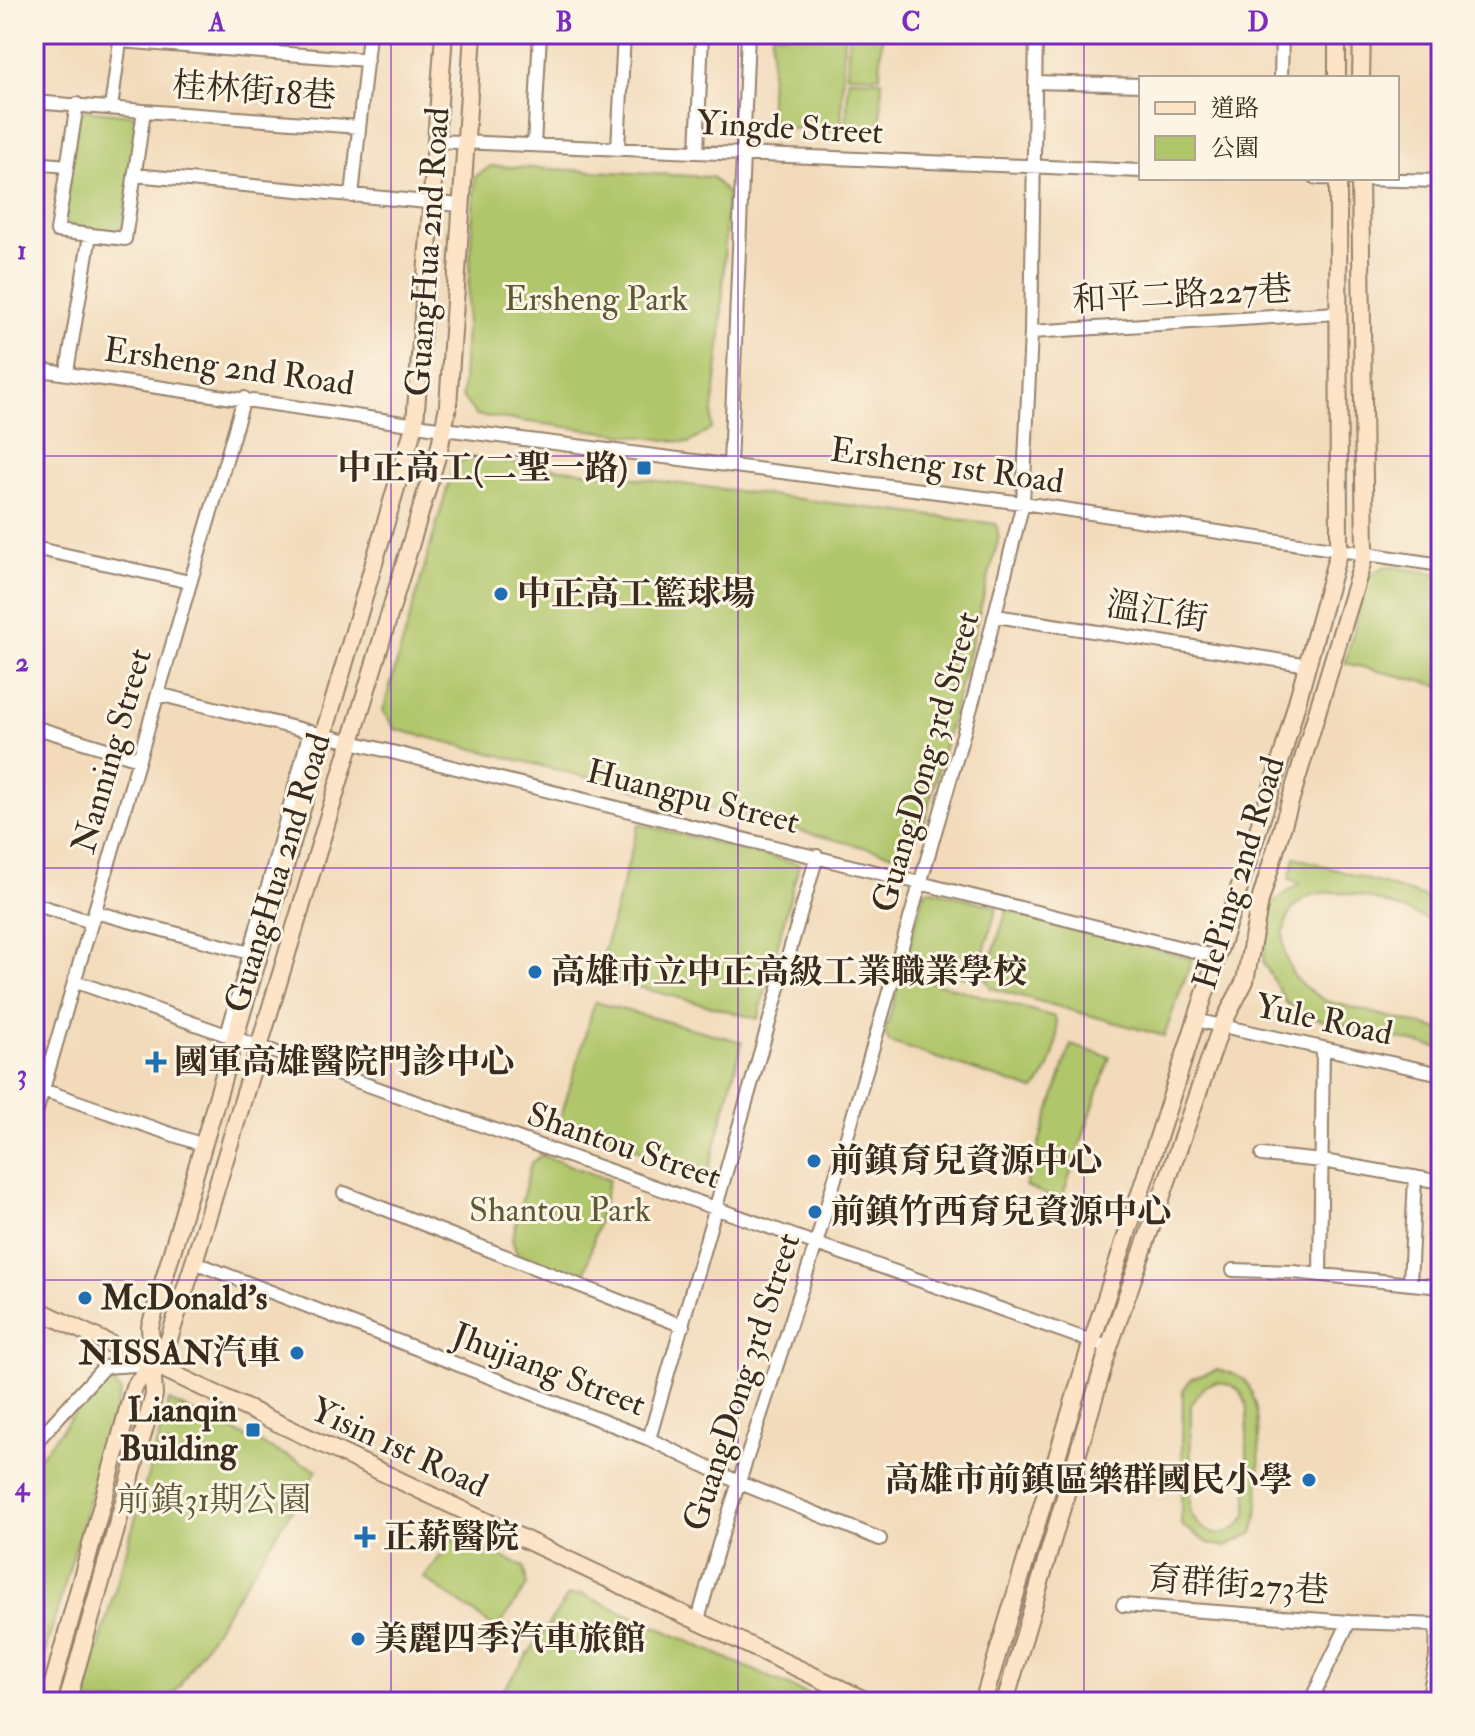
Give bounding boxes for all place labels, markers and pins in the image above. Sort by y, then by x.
place label: 中正高工(二聖一路) [337,447,628,490]
marker: 中正高工(二聖一路) [635,459,653,477]
place label: 中正高工籃球場 [517,573,755,616]
marker: 中正高工籃球場 [492,585,510,603]
place label: 高雄市立中正高級工業職業學校 [551,951,1027,994]
marker: 高雄市立中正高級工業職業學校 [526,963,544,981]
place label: 國軍高雄醫院門診中心 [174,1041,514,1084]
marker: 國軍高雄醫院門診中心 [145,1051,167,1073]
place label: 前鎮育兒資源中心 [830,1140,1102,1183]
marker: 前鎮育兒資源中心 [805,1152,823,1170]
place label: 前鎮竹西育兒資源中心 [831,1191,1171,1234]
marker: 前鎮竹西育兒資源中心 [806,1203,824,1221]
place label: McDonald's [100,1277,268,1320]
marker: McDonald's [76,1289,94,1307]
place label: NISSAN汽車 [78,1332,281,1375]
marker: NISSAN汽車 [288,1344,306,1362]
place label: Lianqin Building [119,1389,238,1471]
marker: Lianqin Building [244,1421,262,1439]
place label: 高雄市前鎮區樂群國民小學 [885,1459,1293,1502]
marker: 高雄市前鎮區樂群國民小學 [1300,1471,1318,1489]
place label: 正薪醫院 [383,1516,519,1559]
marker: 正薪醫院 [354,1526,376,1548]
place label: 美麗四季汽車旅館 [374,1618,646,1661]
marker: 美麗四季汽車旅館 [349,1630,367,1648]

